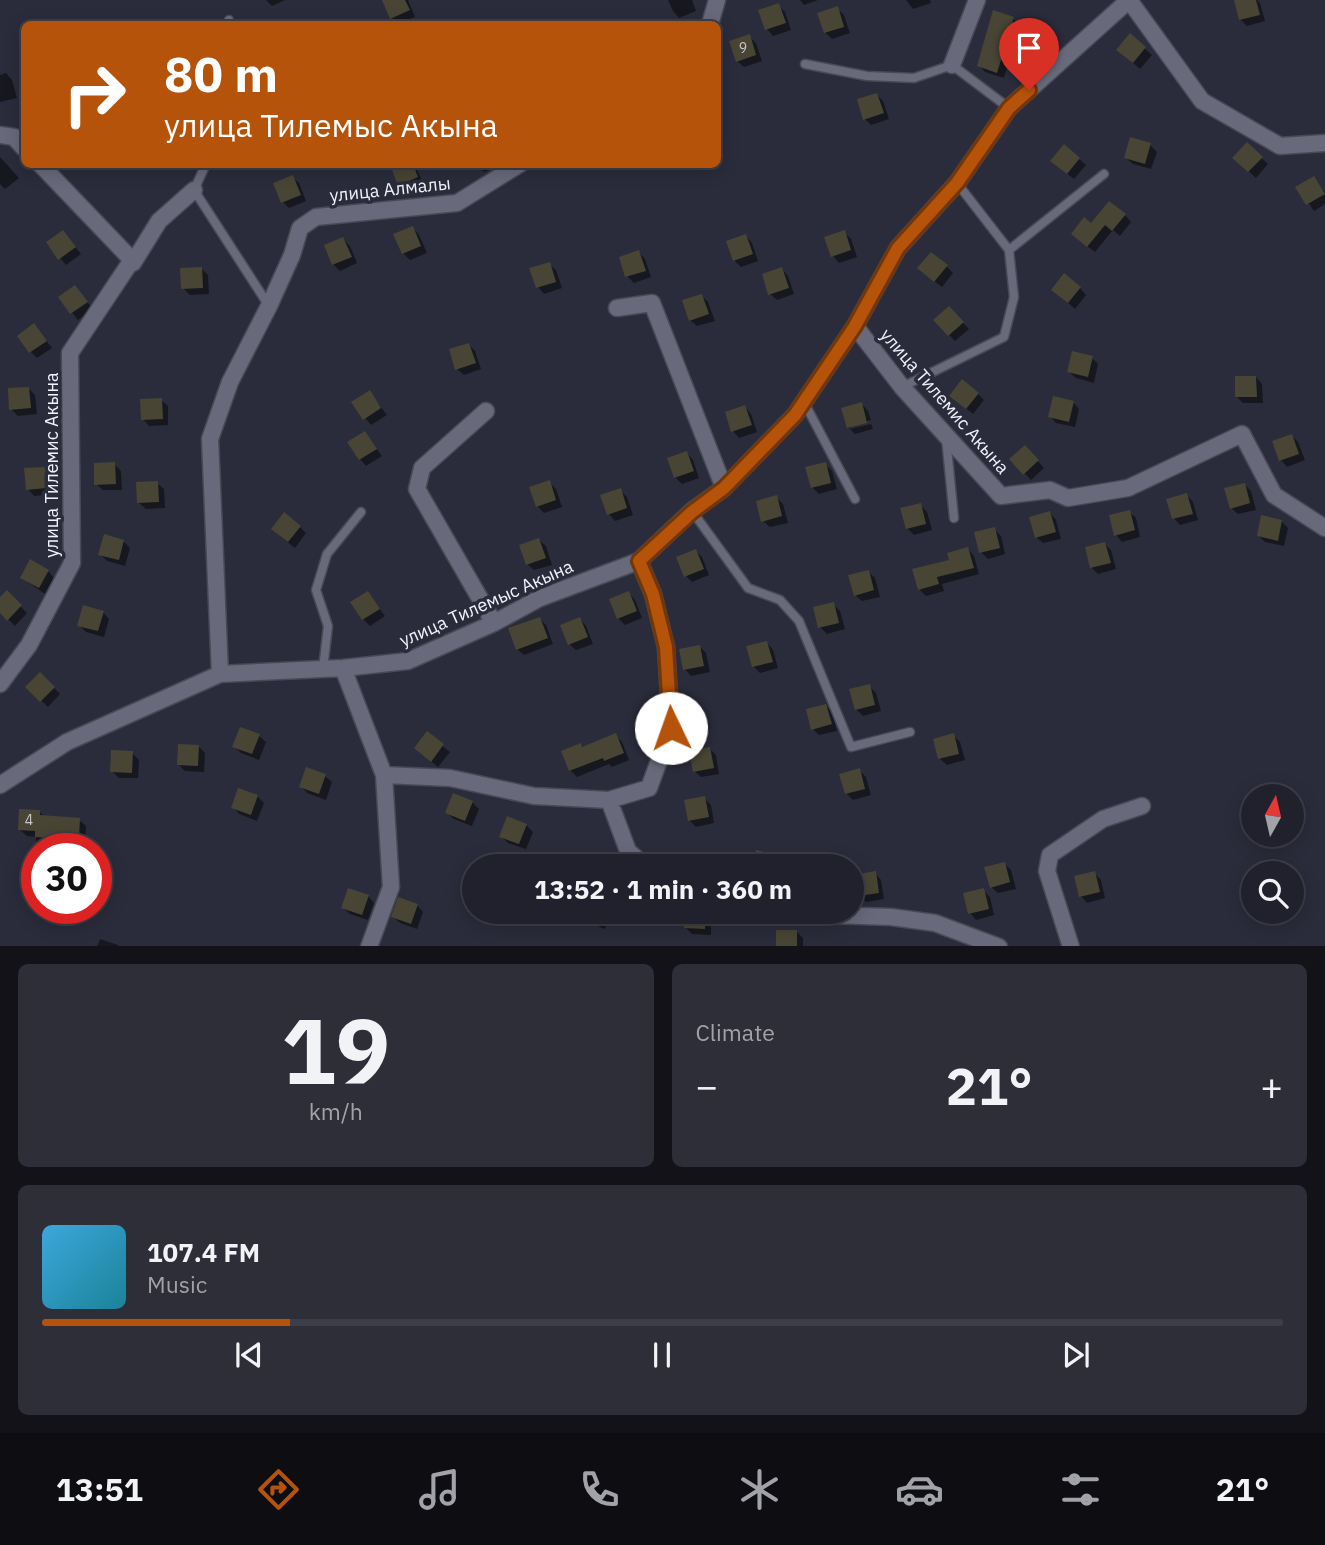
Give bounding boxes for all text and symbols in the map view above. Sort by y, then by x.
pin [999,18,1059,90]
icon: arrive [1010,29,1048,67]
house number: 9 [739,39,747,57]
text: 80 m [164,42,278,105]
icon: right [49,49,140,140]
text: улица Тилемыс Акына [164,104,498,146]
street label: улица Алмалы [328,171,452,207]
street label: улица Тилемис Акына [876,324,1015,479]
street label: улица Тилемис Акына [40,372,63,558]
street label: улица Тилемыс Акына [396,554,577,652]
position arrow [634,691,708,765]
north arrow [1241,784,1304,847]
map controls [1241,784,1304,924]
house number: 4 [25,811,33,829]
speed limit sign: 30 [21,833,112,924]
button: search [1241,861,1304,924]
text: 13:52 · 1 min · 360 m [534,872,792,906]
text: 19 [281,991,390,1109]
text: Climate [696,1017,775,1047]
text: 21° [946,1052,1033,1119]
text: − [696,1061,718,1110]
text: + [1260,1061,1283,1110]
text: km/h [309,1096,363,1126]
text: 107.4 FM [147,1235,260,1269]
text: Music [147,1269,207,1299]
icon: previous [230,1336,268,1374]
icon: pause [643,1336,681,1374]
icon: next [1057,1336,1095,1374]
icon: directions [254,1465,303,1514]
icon: music [415,1465,464,1514]
icon: phone [575,1465,624,1514]
icon: climate [735,1465,784,1514]
icon: car [895,1465,944,1514]
icon: filters [1056,1465,1105,1514]
text: 13:51 [56,1468,143,1510]
text: 21° [1216,1468,1269,1510]

